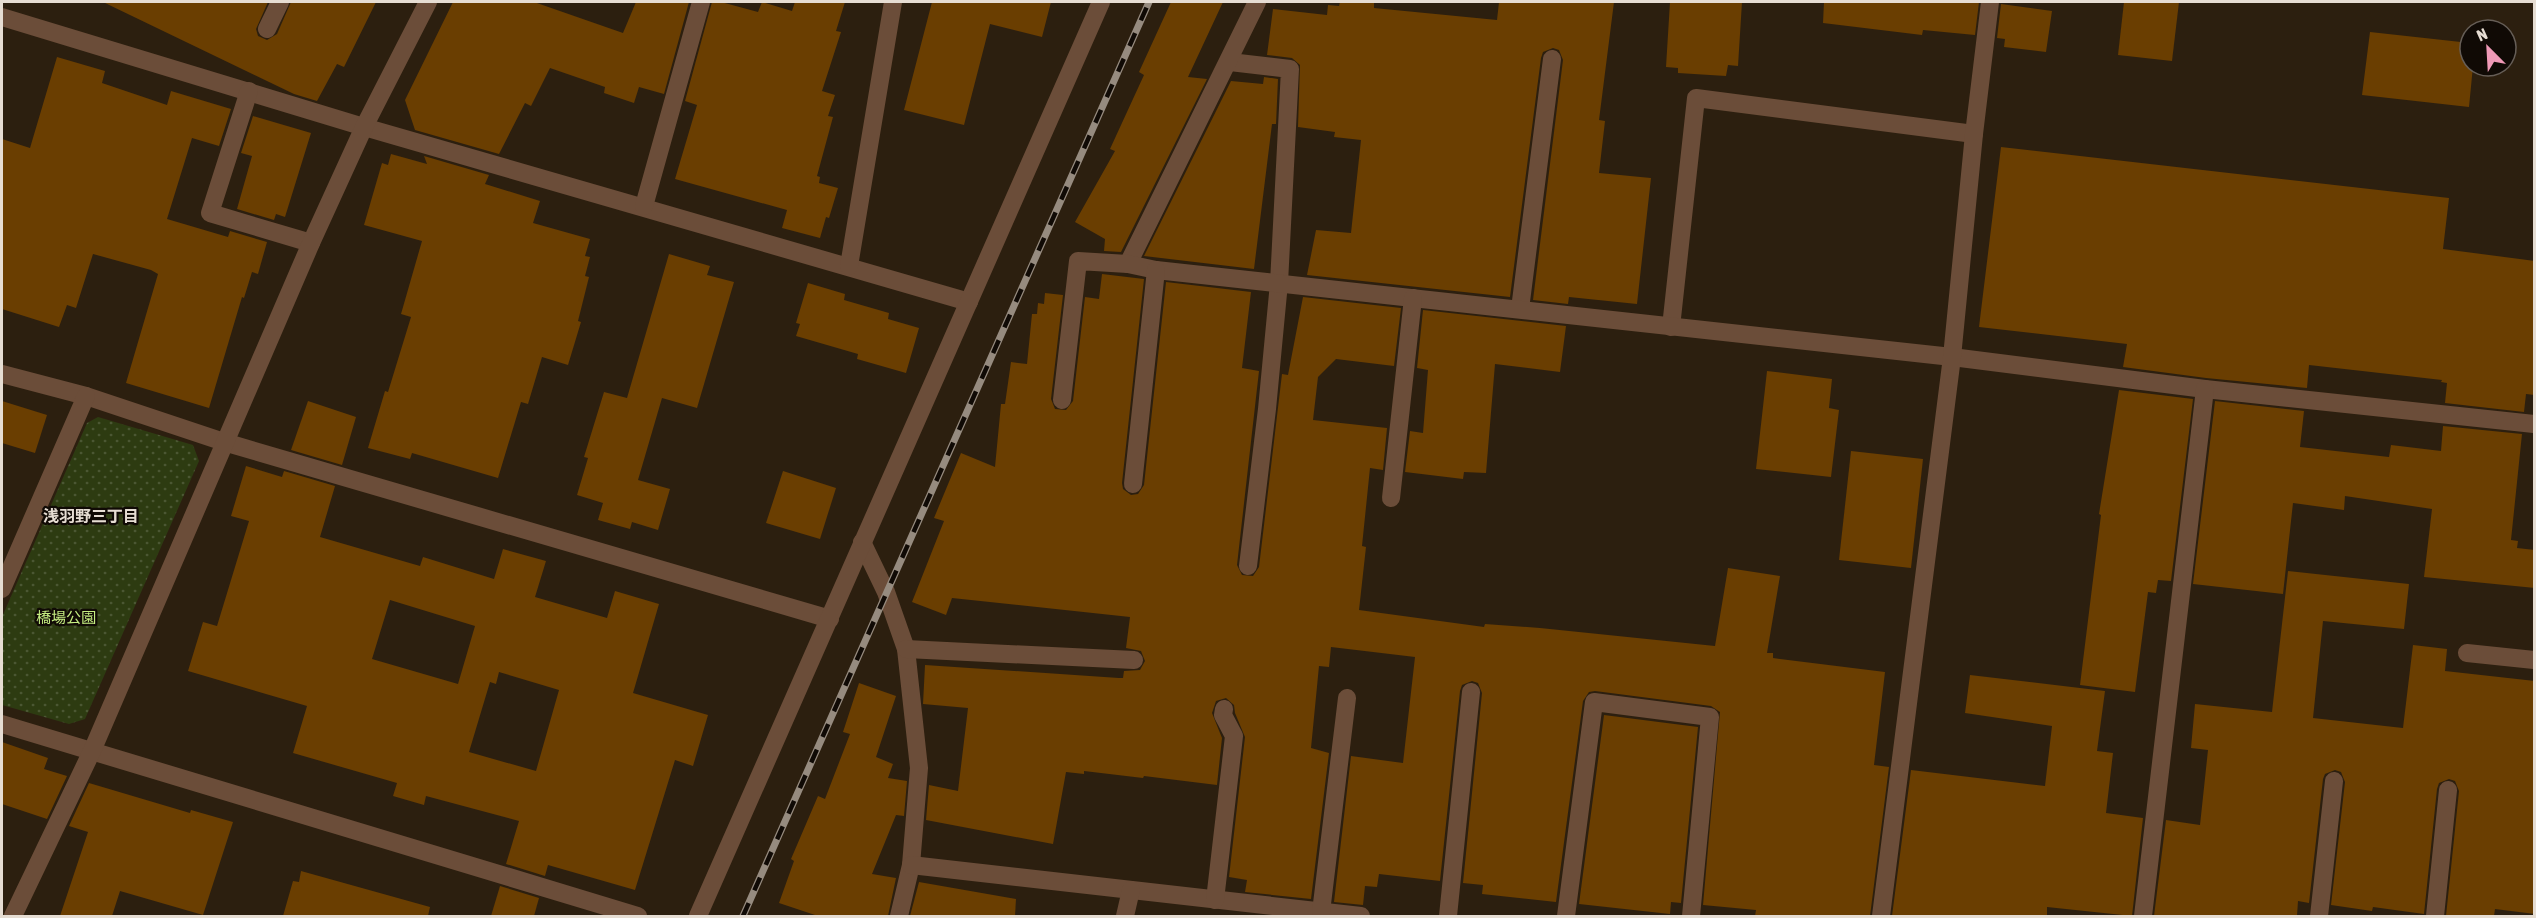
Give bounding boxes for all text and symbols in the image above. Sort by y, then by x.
north arrow [2458,18,2518,78]
text: N [2474,24,2490,44]
district label: 浅羽野三丁目 [43,507,139,525]
park label: 橋場公園 [36,609,96,626]

